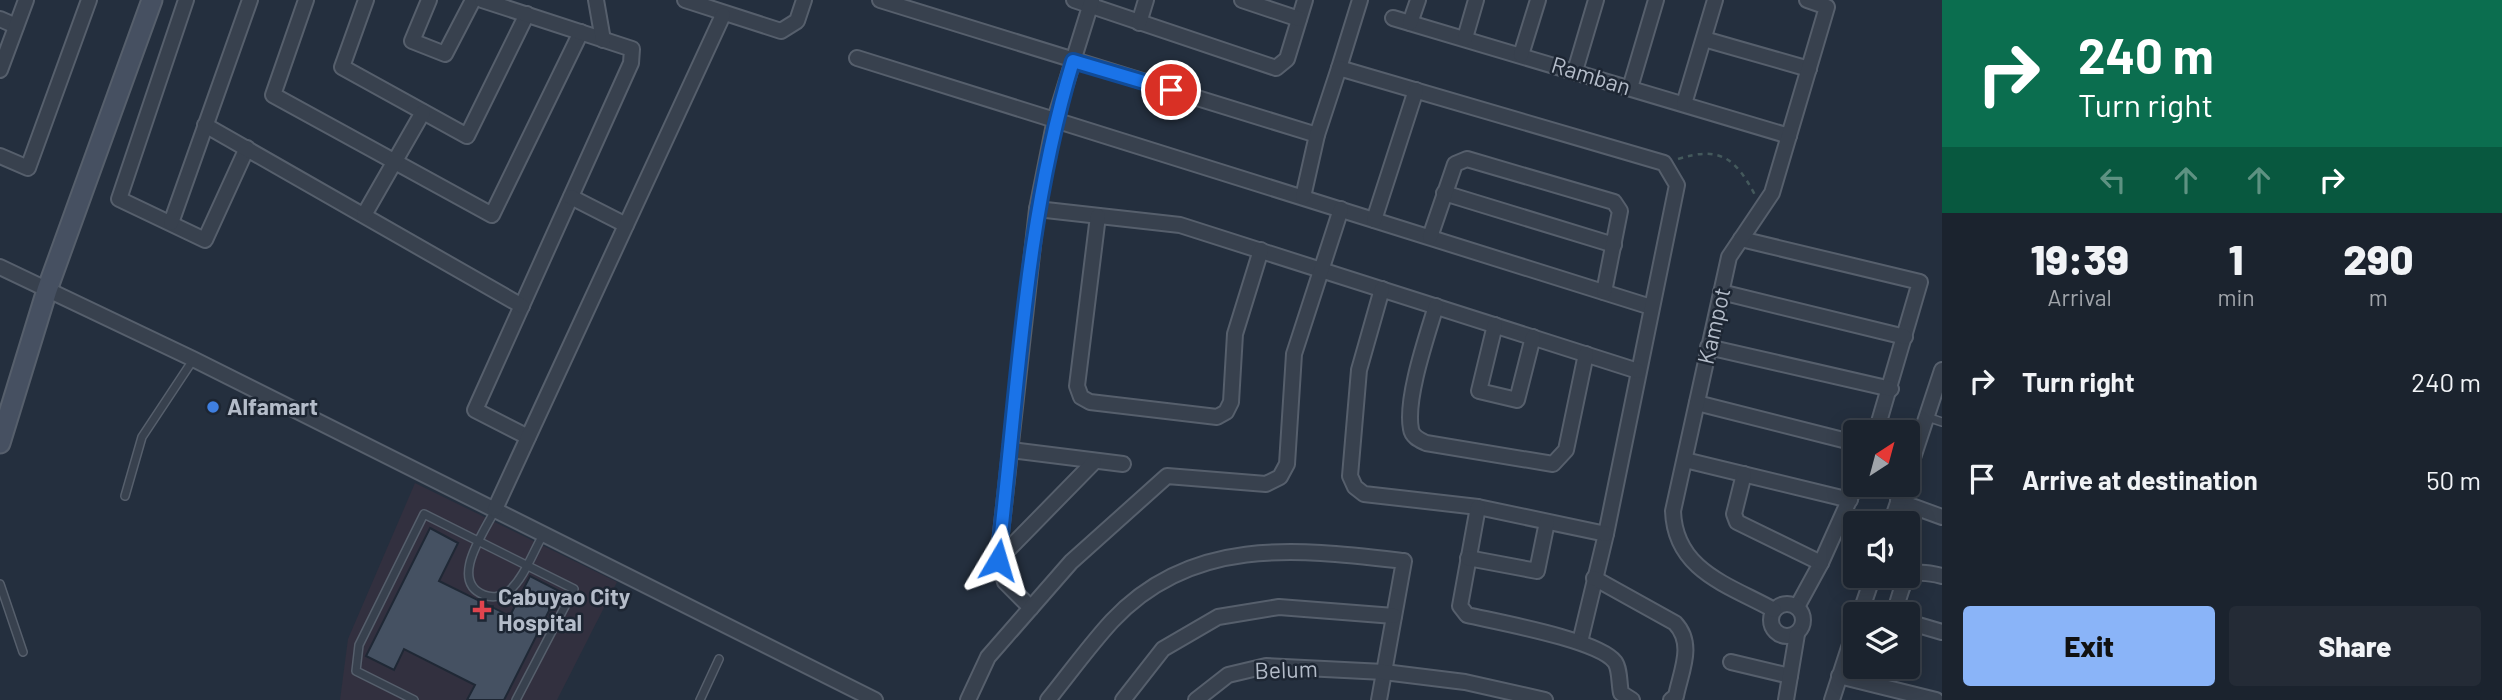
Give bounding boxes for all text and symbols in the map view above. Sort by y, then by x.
text: 240 m [2078,25,2214,84]
icon: right [1963,28,2054,119]
street label: Ramban [1548,50,1634,100]
pin [1141,60,1201,120]
icon: arrive [1152,71,1190,109]
text: Turn right [2078,85,2213,123]
icon: left [2094,161,2132,199]
icon: ahead [2167,161,2205,199]
icon: ahead [2240,161,2278,199]
icon: right [2313,161,2351,199]
text: 19:39 [2030,233,2129,283]
text: 1 [2229,233,2244,283]
text: 290 [2343,233,2413,283]
text: Arrival [2048,283,2112,311]
text: min [2217,283,2255,311]
text: m [2369,283,2388,311]
street label: Kampot [1691,285,1735,367]
icon: right [1963,362,2001,400]
text: Turn right [2022,366,2135,397]
text: 240 m [2411,366,2481,397]
place label: Alfamart [227,392,318,420]
marker: Alfamart [205,399,221,415]
north arrow [1843,420,1920,497]
map controls [1843,420,1920,679]
icon: arrive [1963,460,2001,498]
text: Arrive at destination [2022,464,2258,495]
text: 50 m [2426,464,2481,495]
button: sound [1843,511,1920,588]
position arrow [961,523,1035,597]
place label: Cabuyao City Hospital [498,582,631,636]
marker: Cabuyao City Hospital [472,600,492,620]
button: layers [1843,602,1920,679]
button: Exit [1963,606,2215,686]
button: Share [2229,606,2481,686]
street label: Belum [1254,654,1318,684]

